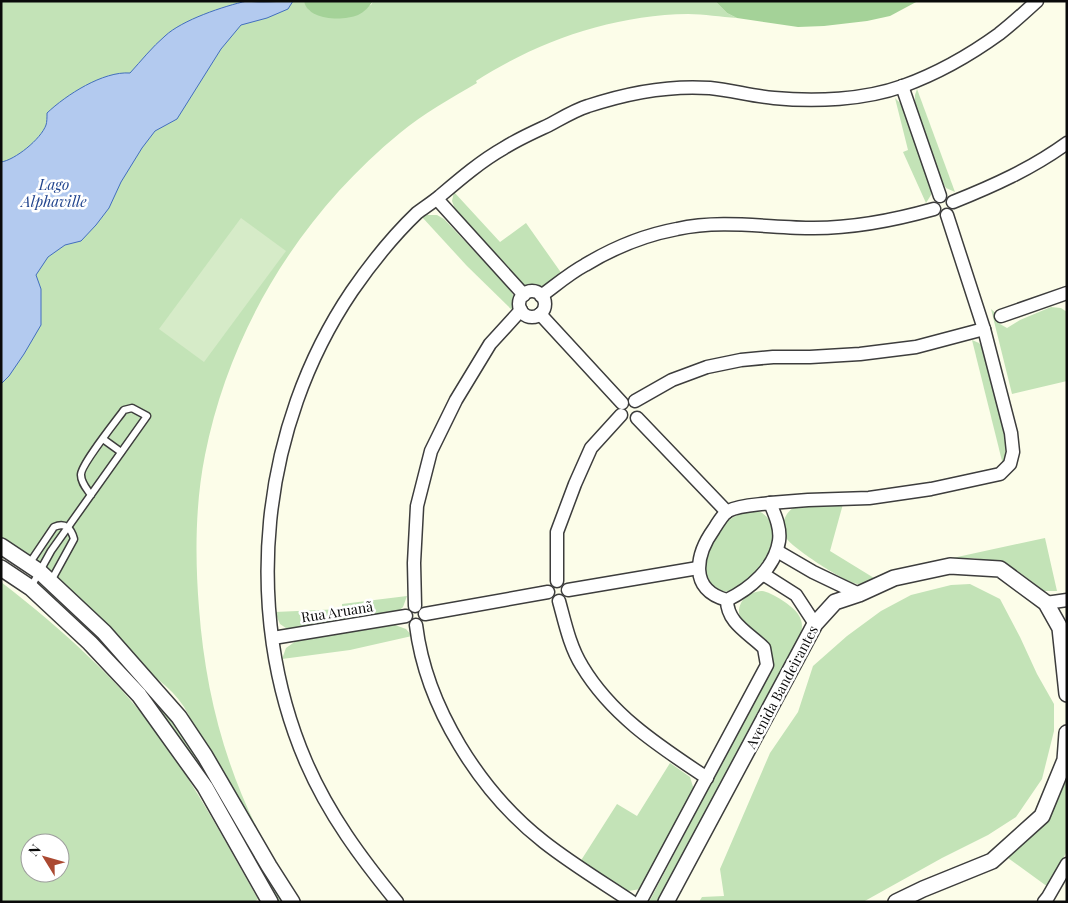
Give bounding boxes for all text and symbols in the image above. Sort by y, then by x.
water label: Lago Alphaville [19,174,87,211]
street label: Rua Aruanã [300,596,374,627]
street label: Avenida Bandeirantes [741,622,822,752]
north arrow [20,833,70,883]
text: N [24,840,45,860]

